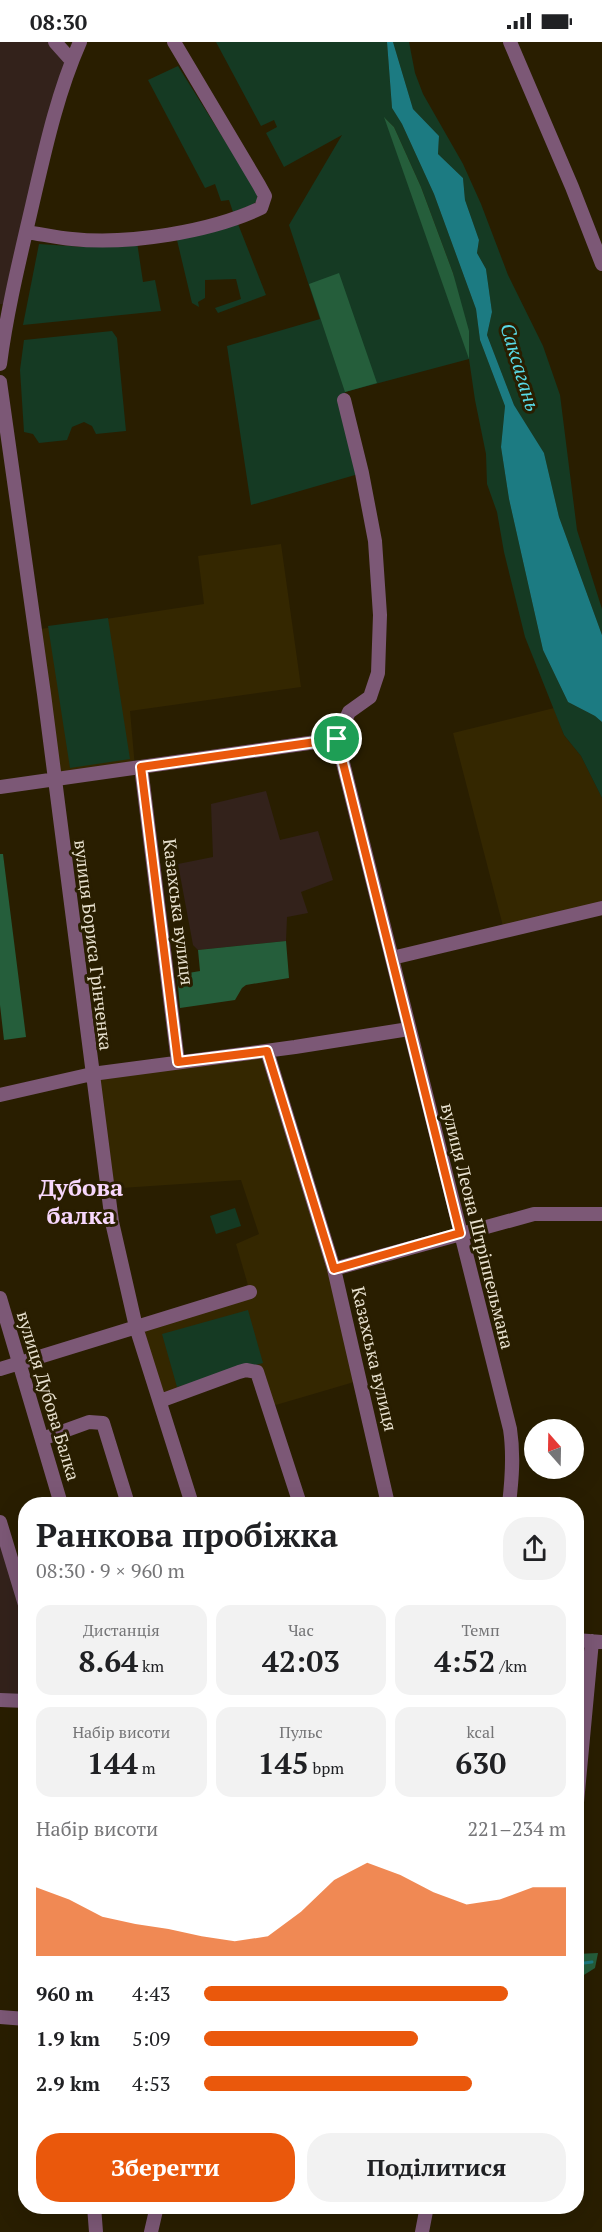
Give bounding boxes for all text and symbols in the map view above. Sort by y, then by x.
text: 08:30 [30,7,87,36]
water label: Саксагань [494,320,547,414]
pin [311,713,362,764]
icon: arrive [320,722,353,755]
street label: Казахська вулиця [158,837,200,987]
street label: вулиця Бориса Грінченка [69,838,119,1052]
street label: вулиця Леона Штріппельмана [436,1100,520,1351]
district label: Дубова балка [39,1171,124,1231]
street label: Казахська вулиця [347,1284,403,1433]
street label: вулиця Дубова Балка [12,1308,86,1483]
north arrow [524,1419,584,1479]
map controls [524,1419,584,1479]
text: Ранкова пробіжка [36,1513,338,1556]
button: share [503,1517,566,1580]
text: 08:30 · 9 × 960 m [36,1557,185,1584]
text: Дистанція [83,1619,160,1641]
text: Час [288,1619,314,1641]
text: Темп [461,1619,500,1641]
text: 8.64 [78,1641,138,1681]
text: 42:03 [262,1641,340,1681]
text: 4:52 [434,1641,496,1681]
text: km [138,1655,164,1677]
text: /km [496,1655,527,1677]
text: Набір висоти [72,1721,170,1743]
text: Пульс [279,1721,323,1743]
text: kcal [466,1721,495,1743]
text: 144 [87,1743,138,1783]
text: 145 [258,1743,309,1783]
text: 630 [455,1743,506,1783]
text: m [138,1757,156,1779]
text: bpm [309,1757,344,1779]
text: Набір висоти [36,1815,158,1842]
text: 221–234 m [467,1815,566,1842]
text: 960 m [36,1980,94,2007]
text: 4:43 [132,1980,171,2007]
text: 1.9 km [36,2025,100,2052]
text: 5:09 [132,2025,171,2052]
text: 2.9 km [36,2070,100,2097]
text: 4:53 [132,2070,171,2097]
button: Зберегти [36,2133,295,2202]
button: Поділитися [307,2133,566,2202]

